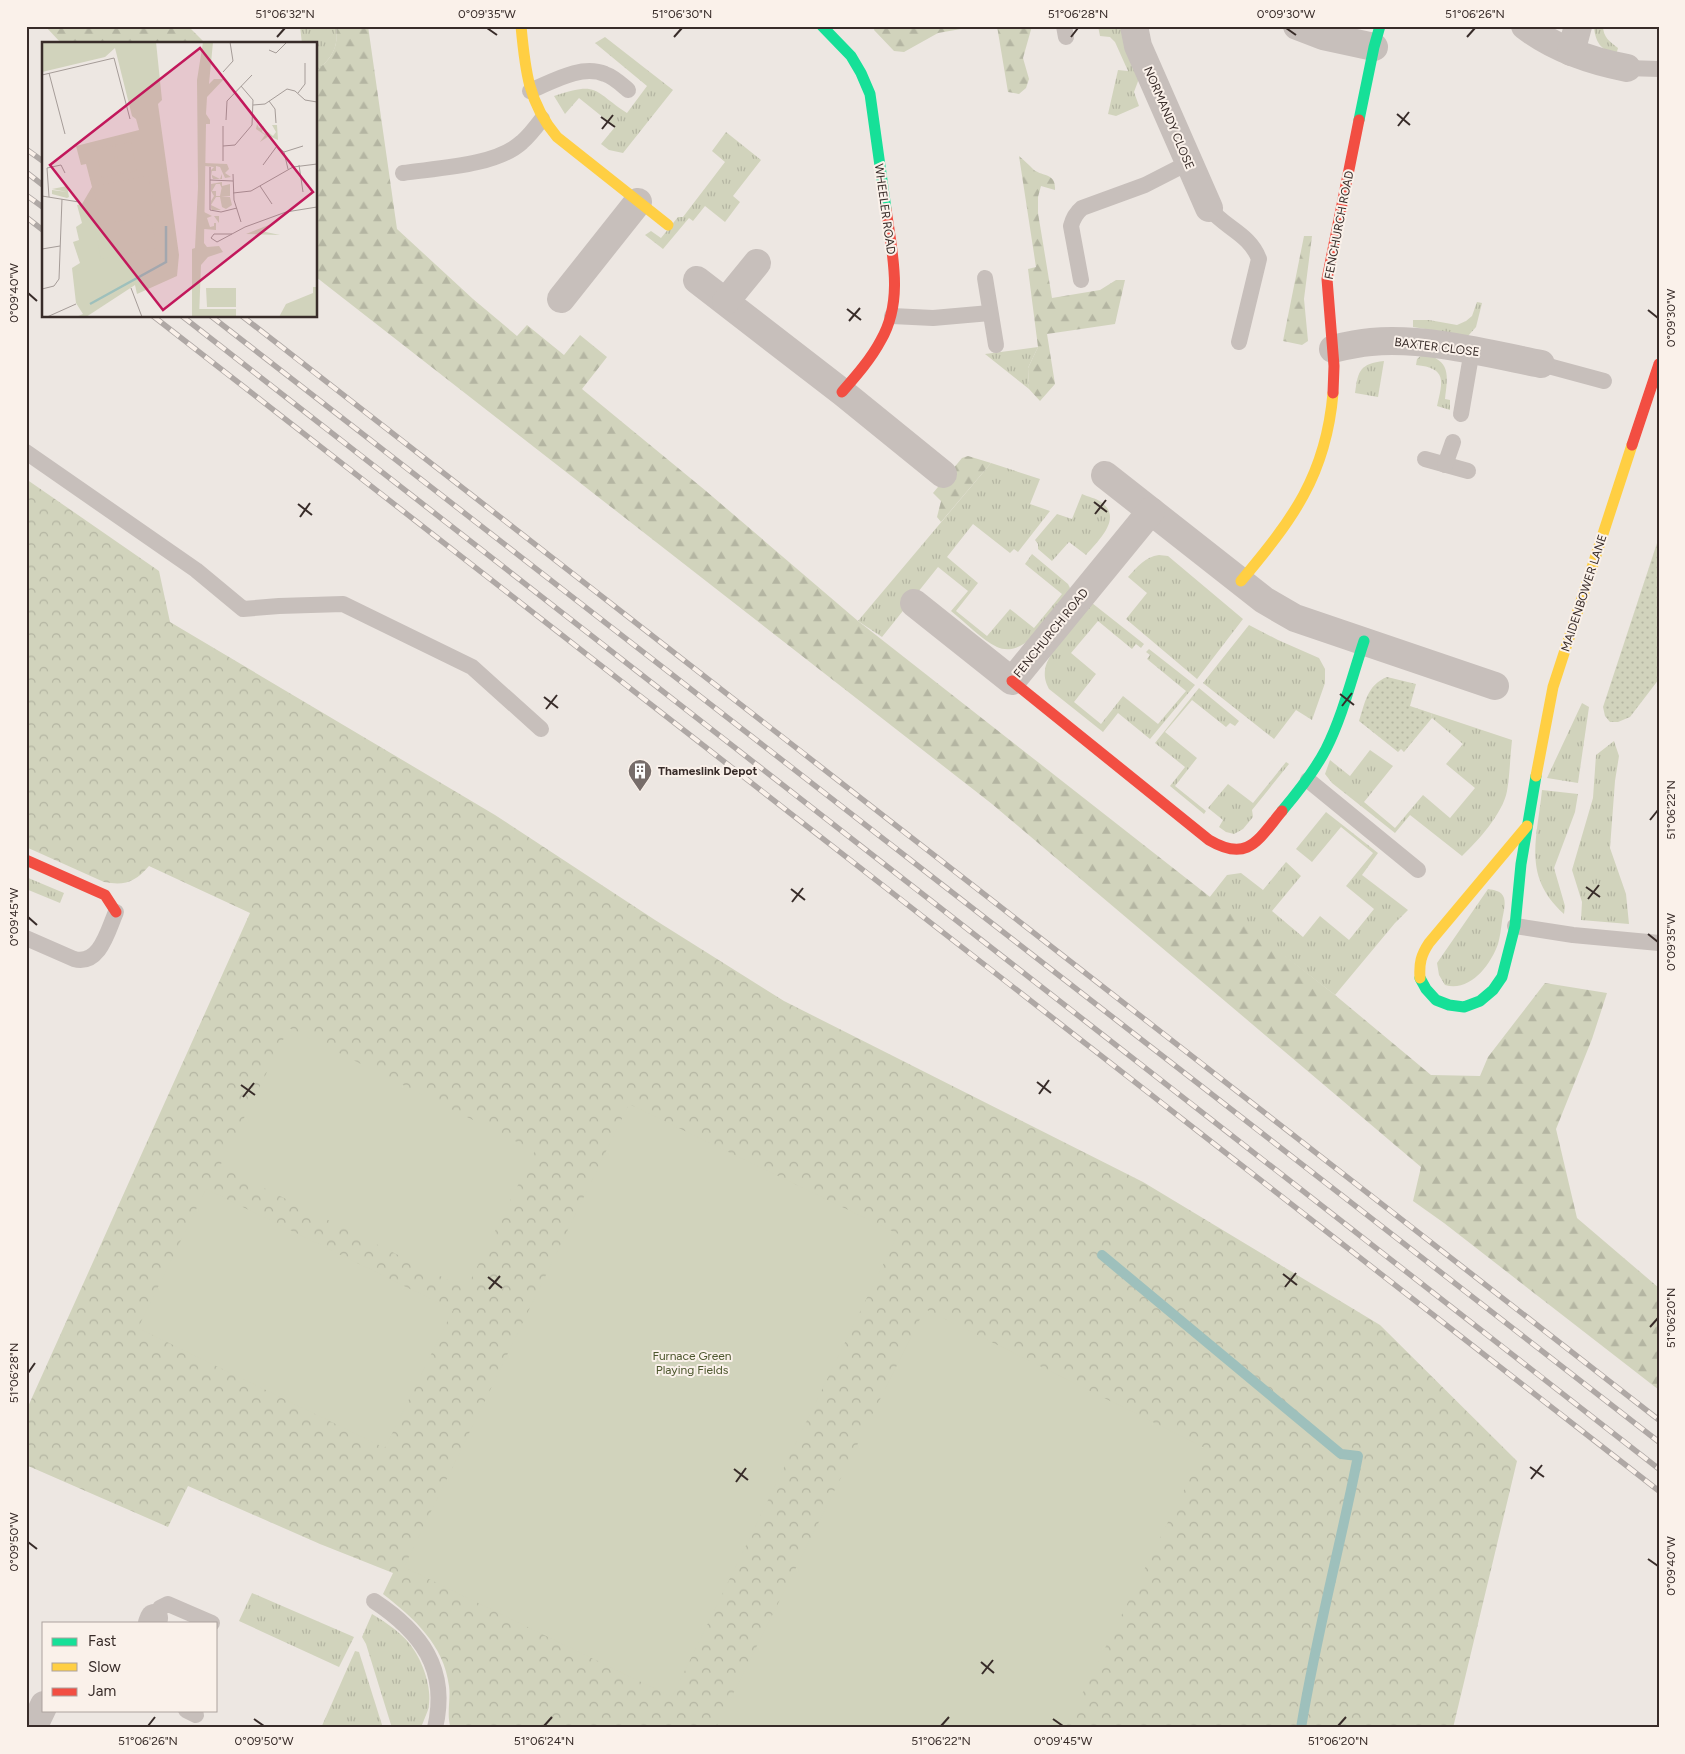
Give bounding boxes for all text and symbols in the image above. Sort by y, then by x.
text: 51°06'32"N [255,7,315,21]
text: 0°09'35"W [458,7,516,21]
text: 51°06'30"N [652,7,712,21]
text: 51°06'28"N [1048,7,1108,21]
text: 0°09'30"W [1257,7,1316,21]
text: 51°06'26"N [1445,7,1505,21]
inset map [42,42,318,318]
street label: NORMANDY CLOSE [1141,64,1197,172]
street label: WHEELER ROAD [872,163,898,255]
street label: FENCHURCH ROAD [1322,169,1356,281]
text: 0°09'40"W [7,263,21,323]
text: 0°09'30"W [1664,288,1678,347]
street label: BAXTER CLOSE [1394,335,1480,359]
street label: MAIDENBOWER LANE [1558,533,1610,653]
street label: FENCHURCH ROAD [1011,586,1091,680]
building icon: Thameslink Depot [627,758,653,792]
place label: Thameslink Depot [658,764,757,778]
text: 51°06'22"N [1664,780,1678,840]
text: 0°09'45"W [7,887,21,946]
text: 0°09'35"W [1664,913,1678,971]
text: 51°06'20"N [1664,1288,1678,1348]
text: 51°06'28"N [7,1343,21,1403]
park label: Furnace Green Playing Fields [653,1349,732,1377]
text: 0°09'50"W [7,1512,21,1571]
text: 0°09'40"W [1664,1536,1678,1596]
legend [42,1622,218,1712]
text: Fast [88,1632,117,1650]
text: Slow [88,1658,121,1676]
text: Jam [88,1682,116,1700]
text: 51°06'26"N [118,1734,178,1748]
text: 0°09'50"W [235,1734,294,1748]
text: 51°06'24"N [514,1734,574,1748]
text: 51°06'22"N [911,1734,971,1748]
text: 0°09'45"W [1034,1734,1093,1748]
text: 51°06'20"N [1308,1734,1368,1748]

